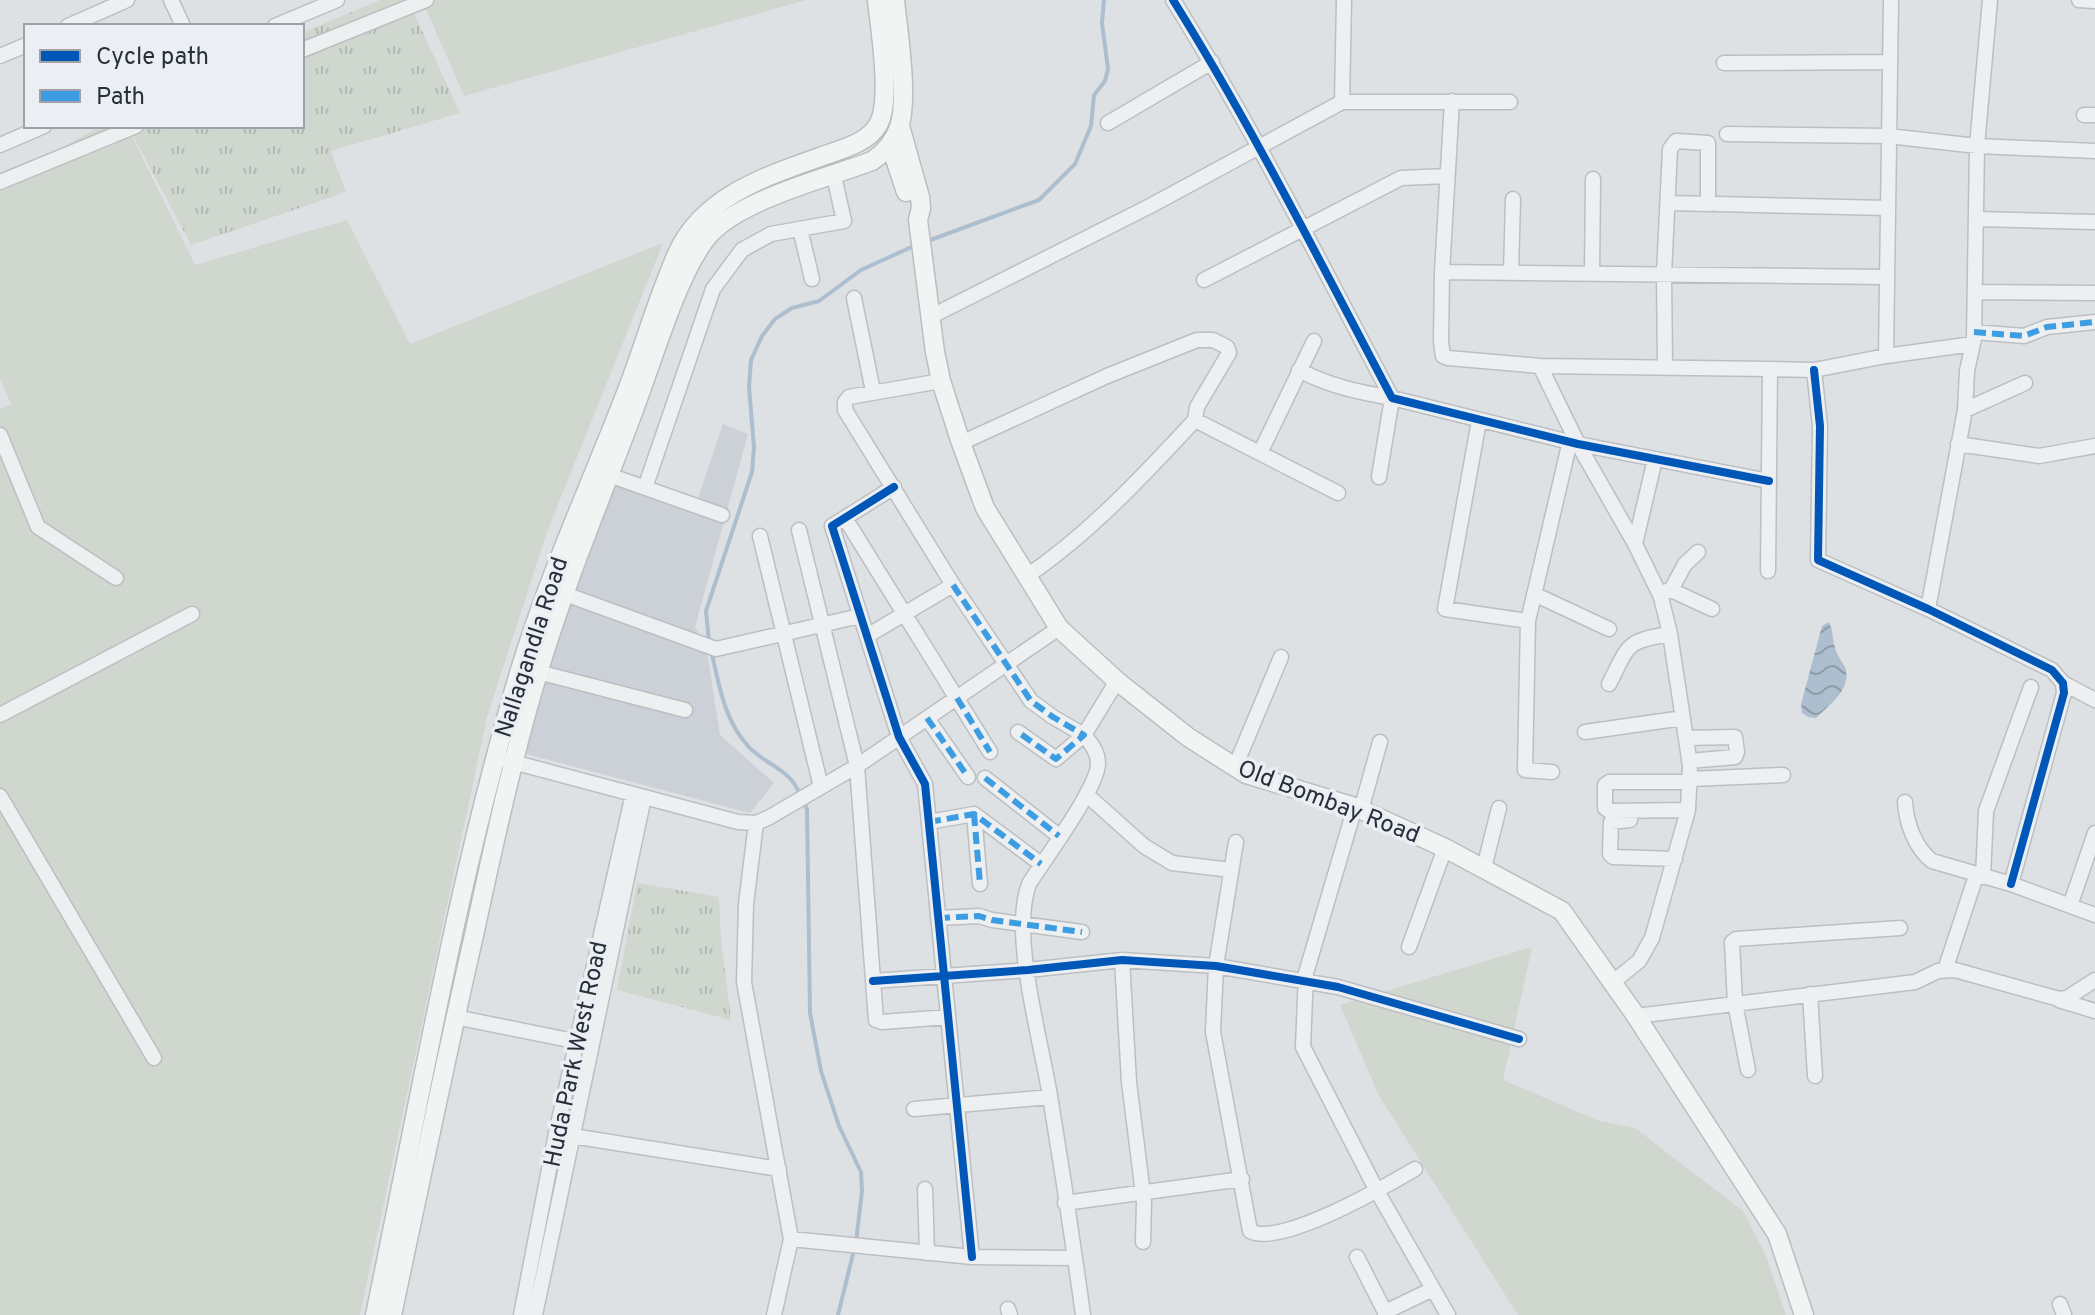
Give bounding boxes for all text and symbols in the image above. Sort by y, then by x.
legend [24,24,304,128]
text: Cycle path [96,43,209,73]
text: Path [96,83,145,113]
street label: Nallagandla Road [490,553,576,742]
street label: Old Bombay Road [1233,754,1424,851]
street label: Huda Park West Road [538,939,616,1170]

